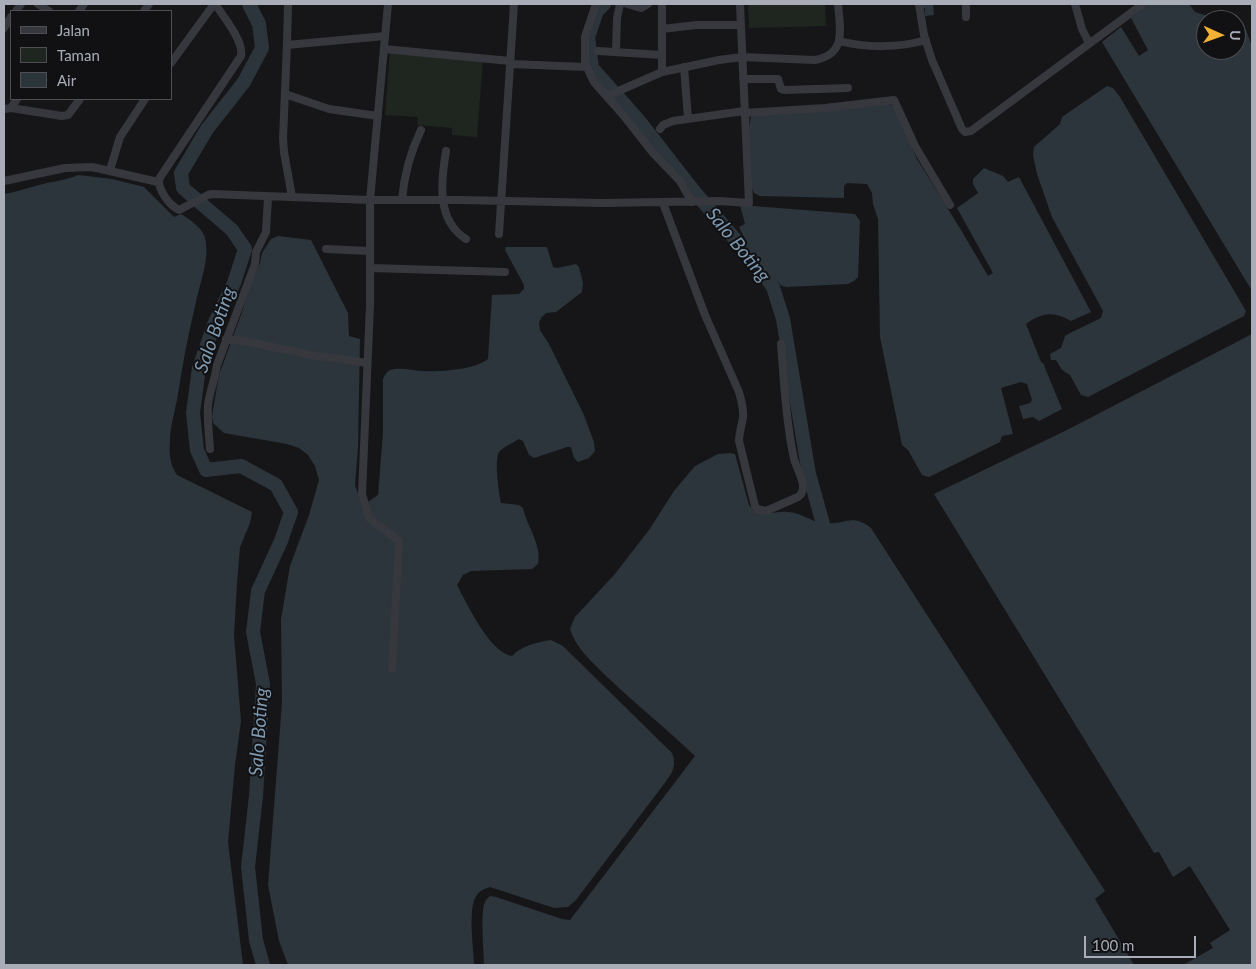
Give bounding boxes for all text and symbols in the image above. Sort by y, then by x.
legend [10,10,172,100]
north arrow [1196,10,1246,60]
text: Jalan [57,21,90,39]
text: U [1227,30,1244,41]
text: Taman [57,46,100,64]
text: Air [57,71,76,89]
water label: Salo Boting [701,203,775,287]
water label: Salo Boting [190,284,240,376]
water label: Salo Boting [245,687,273,777]
scale bar [1086,926,1198,958]
text: 100 m [1092,936,1134,954]

